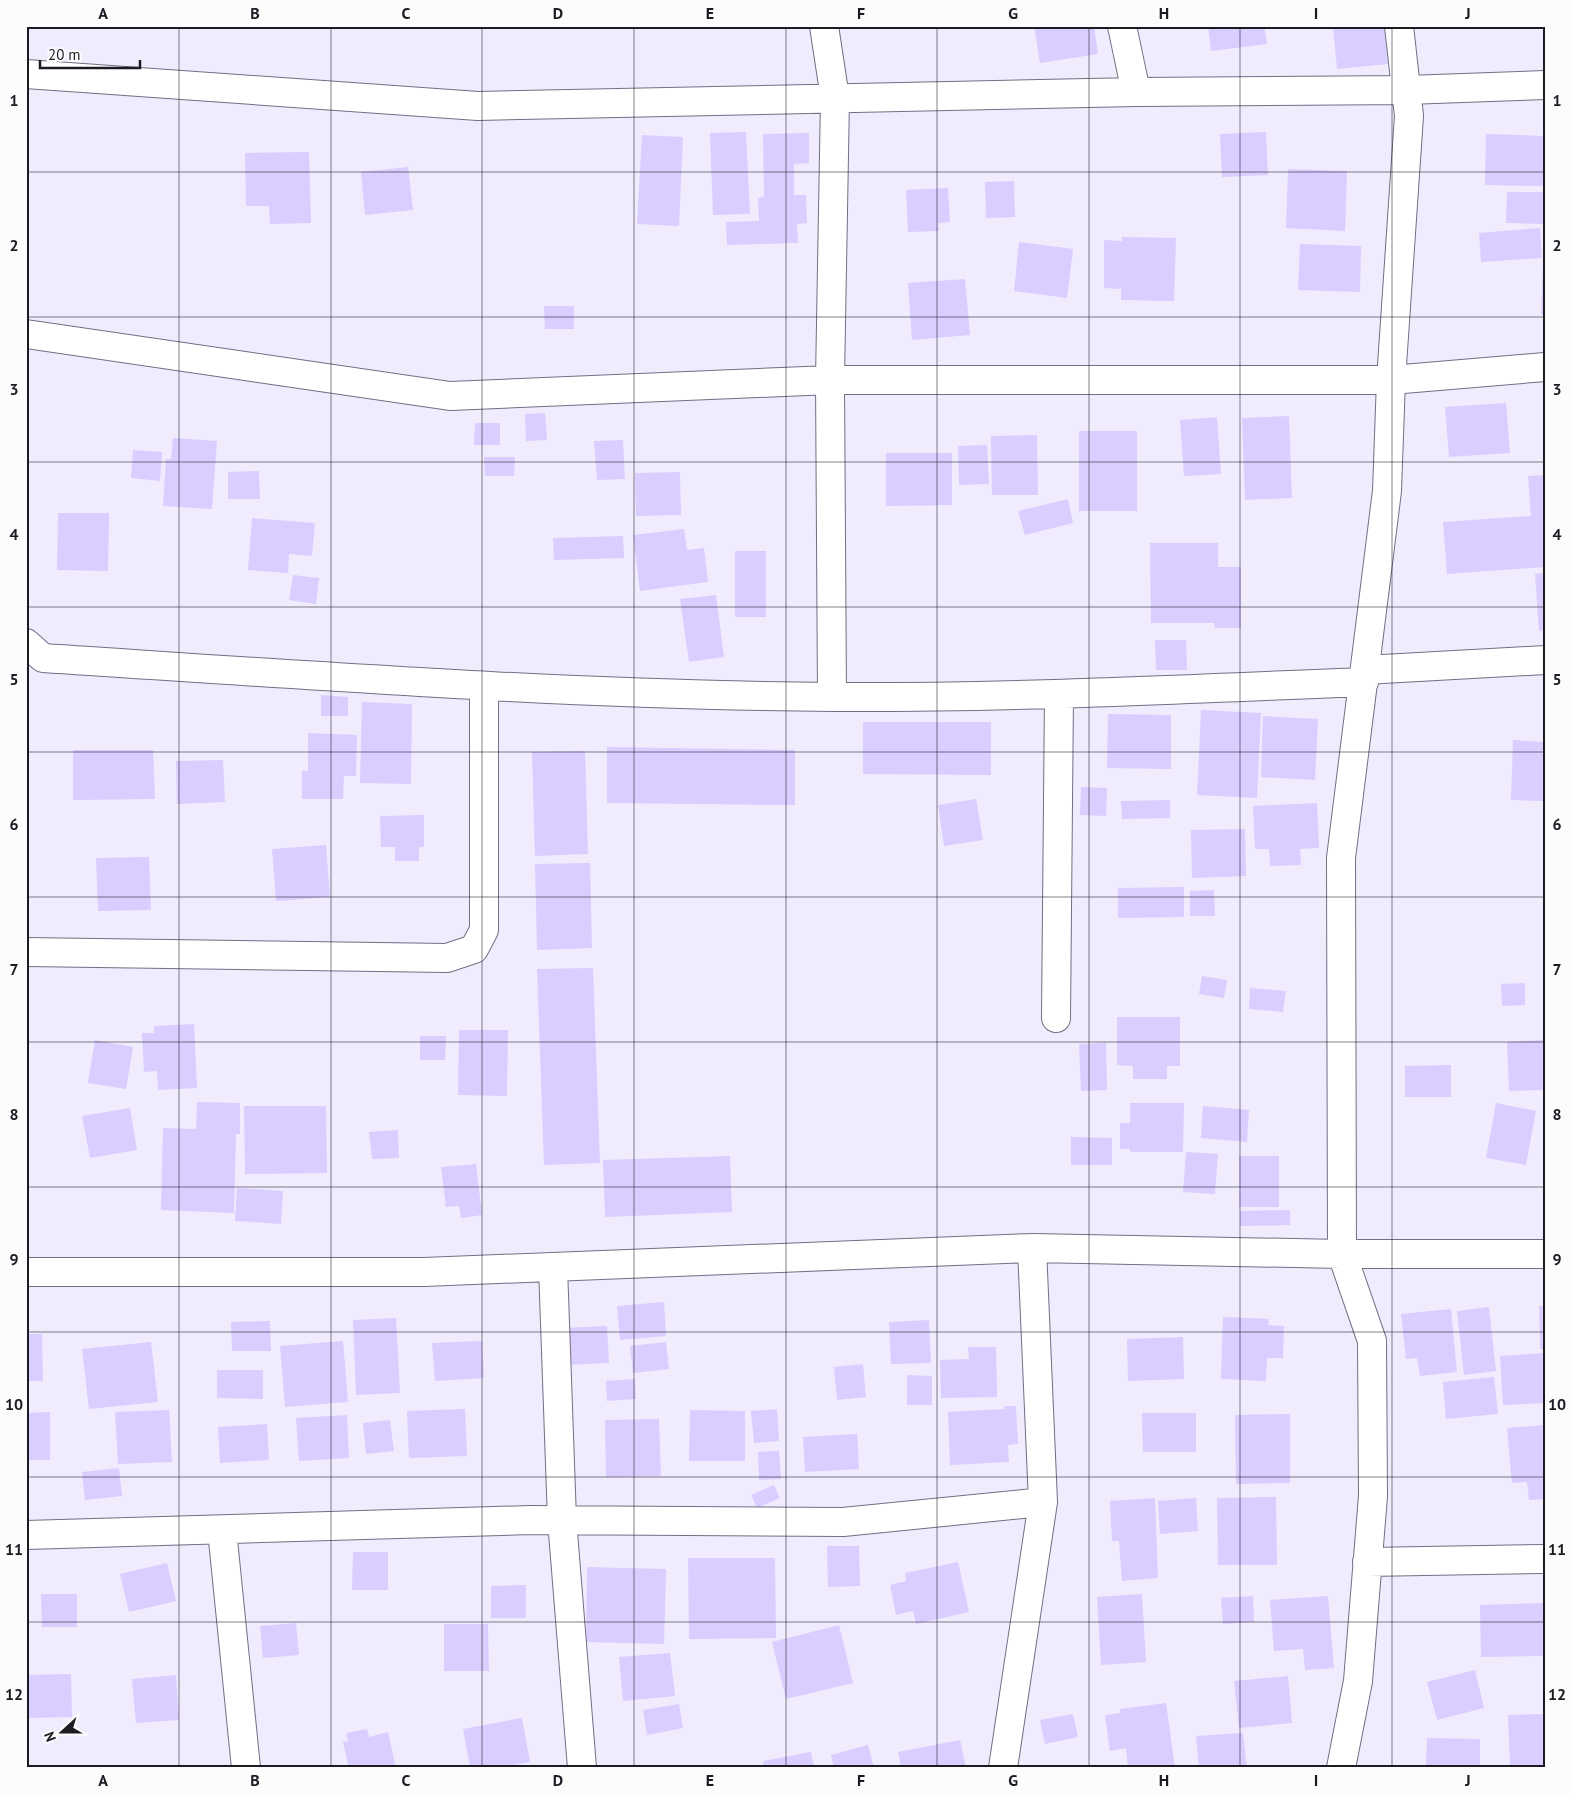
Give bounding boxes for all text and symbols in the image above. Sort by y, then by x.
text: A [98,3,108,23]
text: B [250,3,260,23]
text: C [402,3,411,23]
text: D [553,3,563,23]
text: E [706,3,714,23]
text: F [857,3,865,23]
text: G [1008,3,1018,23]
text: H [1159,3,1169,23]
text: I [1314,3,1318,23]
text: J [1464,3,1471,23]
scale bar [40,38,140,70]
text: 20 m [48,45,81,64]
text: 1 [9,90,19,110]
text: 1 [1552,90,1562,110]
text: 2 [9,235,19,255]
text: 2 [1552,235,1562,255]
text: 3 [9,379,19,399]
text: 3 [1552,379,1562,399]
text: 4 [9,524,19,544]
text: 4 [1552,524,1562,544]
text: 5 [9,669,19,689]
text: 5 [1552,669,1562,689]
text: 6 [9,814,19,834]
text: 6 [1552,814,1562,834]
text: 7 [9,959,19,979]
text: 7 [1552,959,1562,979]
text: 8 [9,1104,19,1124]
text: 8 [1552,1104,1562,1124]
text: 9 [9,1249,19,1269]
text: 9 [1552,1249,1562,1269]
text: 10 [5,1394,23,1414]
text: 10 [1548,1394,1566,1414]
text: 11 [5,1539,23,1559]
text: 11 [1548,1539,1566,1559]
text: 12 [5,1684,23,1704]
text: 12 [1548,1684,1566,1704]
north arrow [38,1706,88,1756]
text: N [40,1729,60,1744]
text: A [98,1770,108,1790]
text: B [250,1770,260,1790]
text: C [402,1770,411,1790]
text: D [553,1770,563,1790]
text: E [706,1770,714,1790]
text: F [857,1770,865,1790]
text: G [1008,1770,1018,1790]
text: H [1159,1770,1169,1790]
text: I [1314,1770,1318,1790]
text: J [1464,1770,1471,1790]

